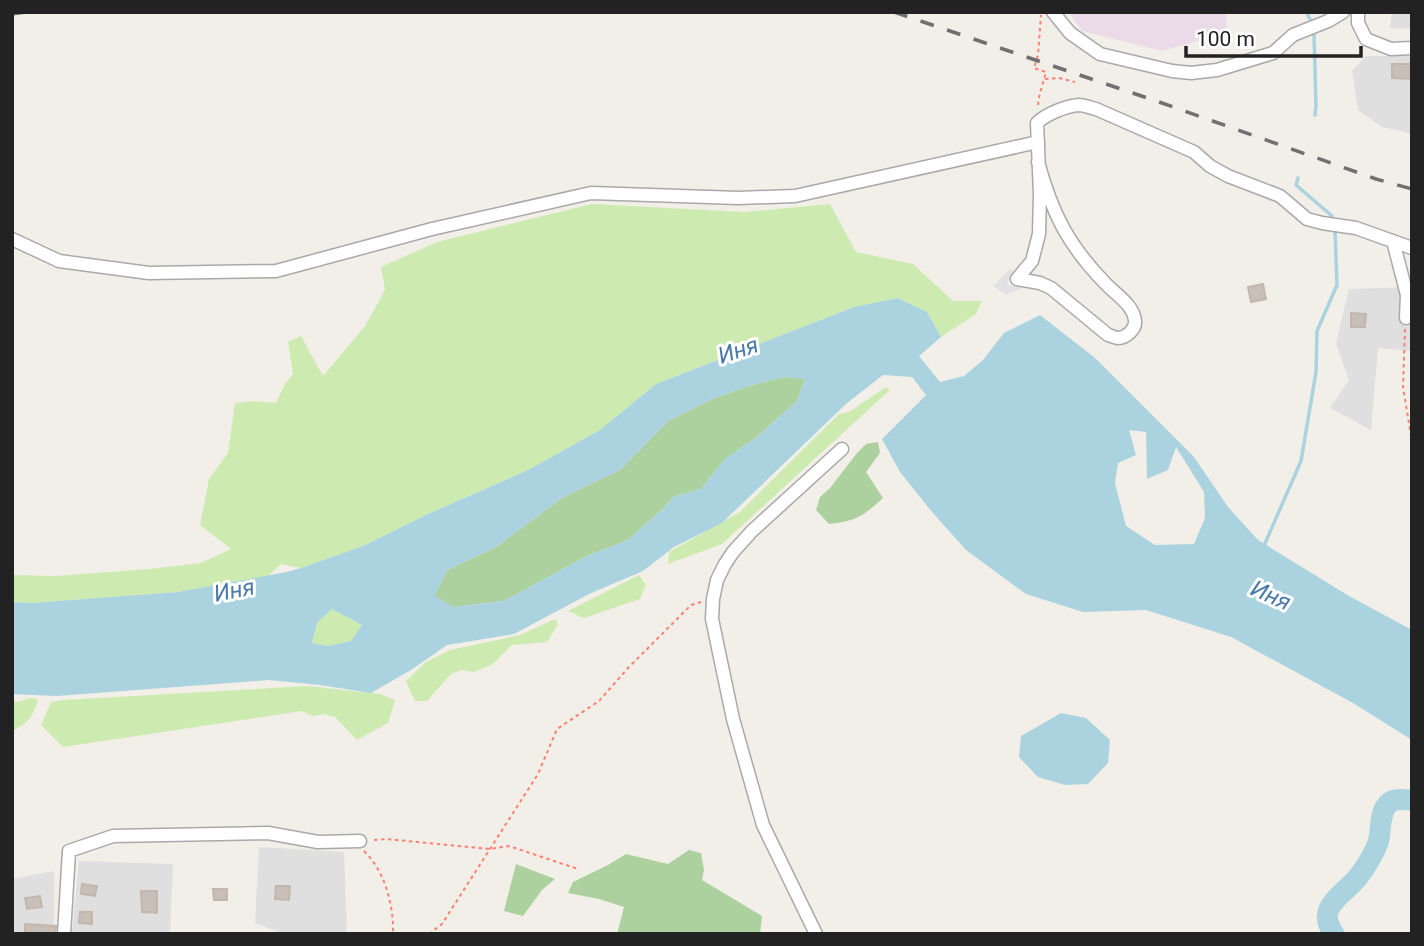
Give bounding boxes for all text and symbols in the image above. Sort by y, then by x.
scale bar [1186,14,1361,58]
text: 100 m [1196,27,1255,51]
water label: Иня [714,331,762,370]
water label: Иня [211,573,257,608]
water label: Иня [1247,575,1295,616]

